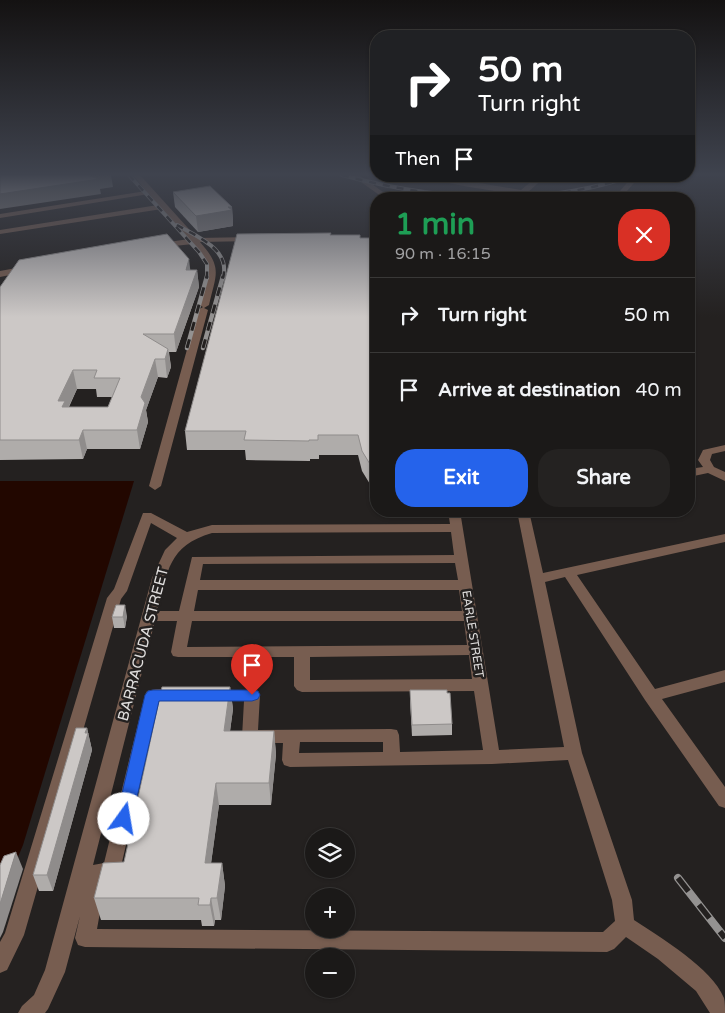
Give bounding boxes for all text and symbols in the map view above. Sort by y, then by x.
text: 50 m [478,49,563,91]
icon: right [395,50,460,115]
text: Turn right [478,91,580,117]
icon: arrive [450,145,478,173]
text: Then [395,148,440,170]
text: 1 min [395,206,475,243]
button: close [618,209,670,261]
text: 90 m · 16:15 [395,244,491,264]
icon: right [395,301,423,329]
text: Turn right [438,304,526,326]
text: 50 m [624,304,670,326]
icon: arrive [395,376,423,404]
text: Arrive at destination [438,379,621,401]
text: 40 m [636,379,682,401]
button: Exit [395,449,528,507]
button: Share [538,449,670,507]
street label: BARRACUDA STREET [114,565,172,723]
street label: EARLE STREET [459,589,487,679]
pin [231,644,273,695]
icon: arrive [238,651,266,679]
position arrow [97,792,149,844]
map controls [305,828,355,998]
button: layers [305,828,355,878]
button: + [305,888,355,938]
button: − [305,948,355,998]

